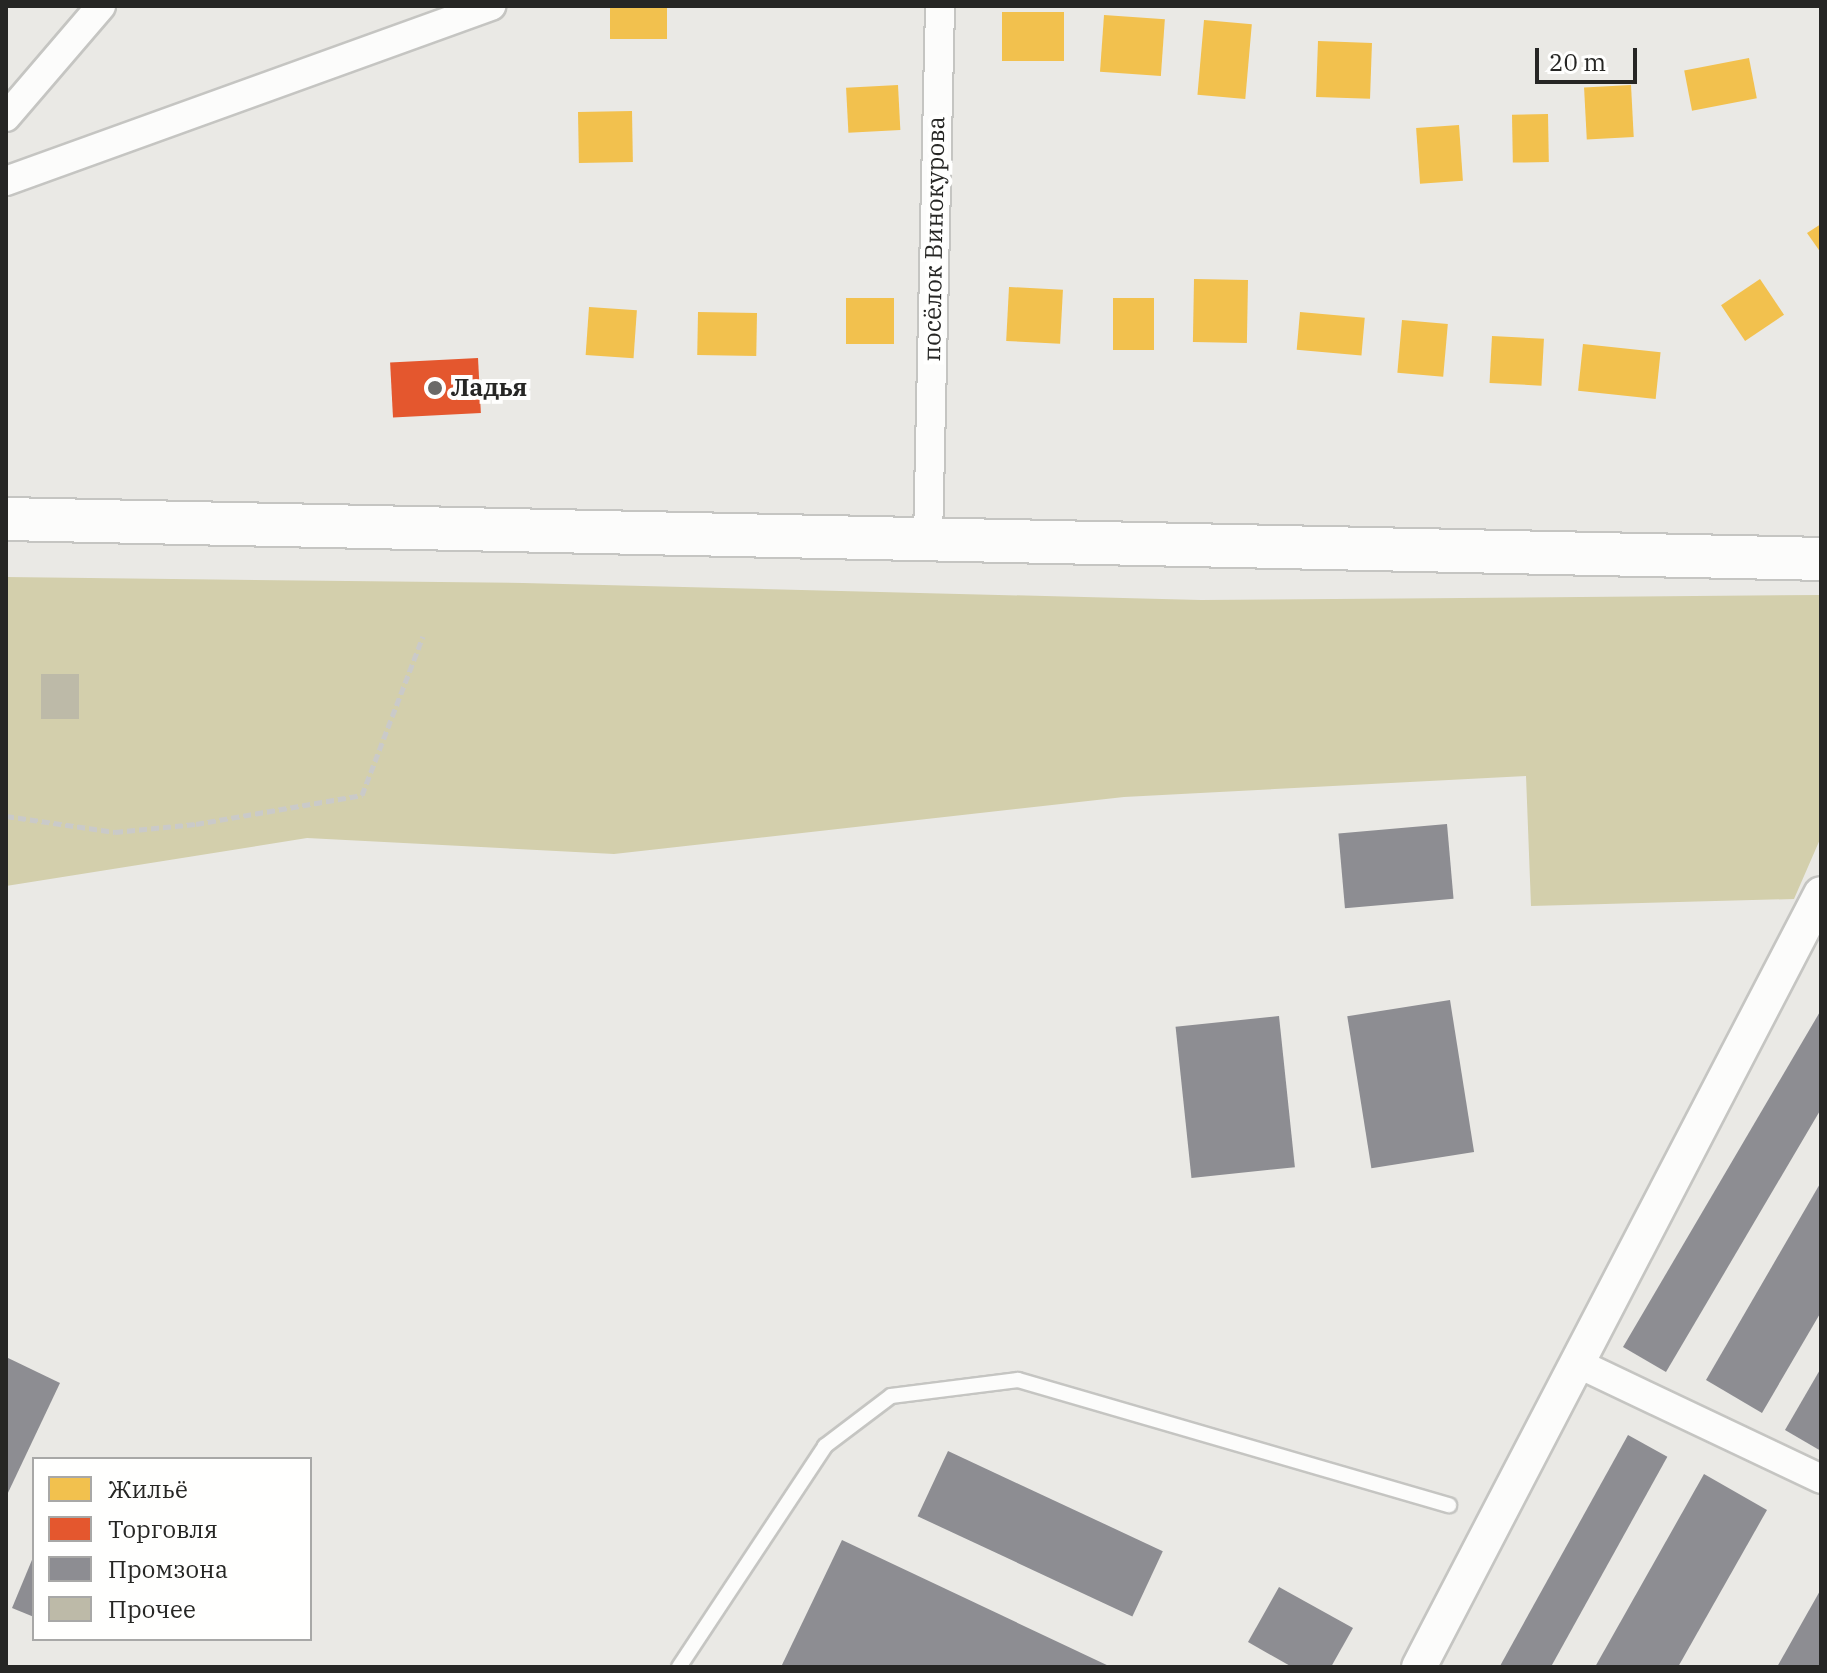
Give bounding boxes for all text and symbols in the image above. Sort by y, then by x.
scale bar [1539,32,1641,82]
text: 20 m [1549,46,1606,78]
street label: посёлок Винокурова [917,116,951,362]
place label: Ладья [451,374,527,402]
marker: Ладья [426,379,444,397]
legend [32,1457,312,1641]
text: Жильё [108,1473,188,1505]
text: Торговля [108,1513,218,1545]
text: Промзона [108,1553,228,1585]
text: Прочее [108,1593,196,1625]

